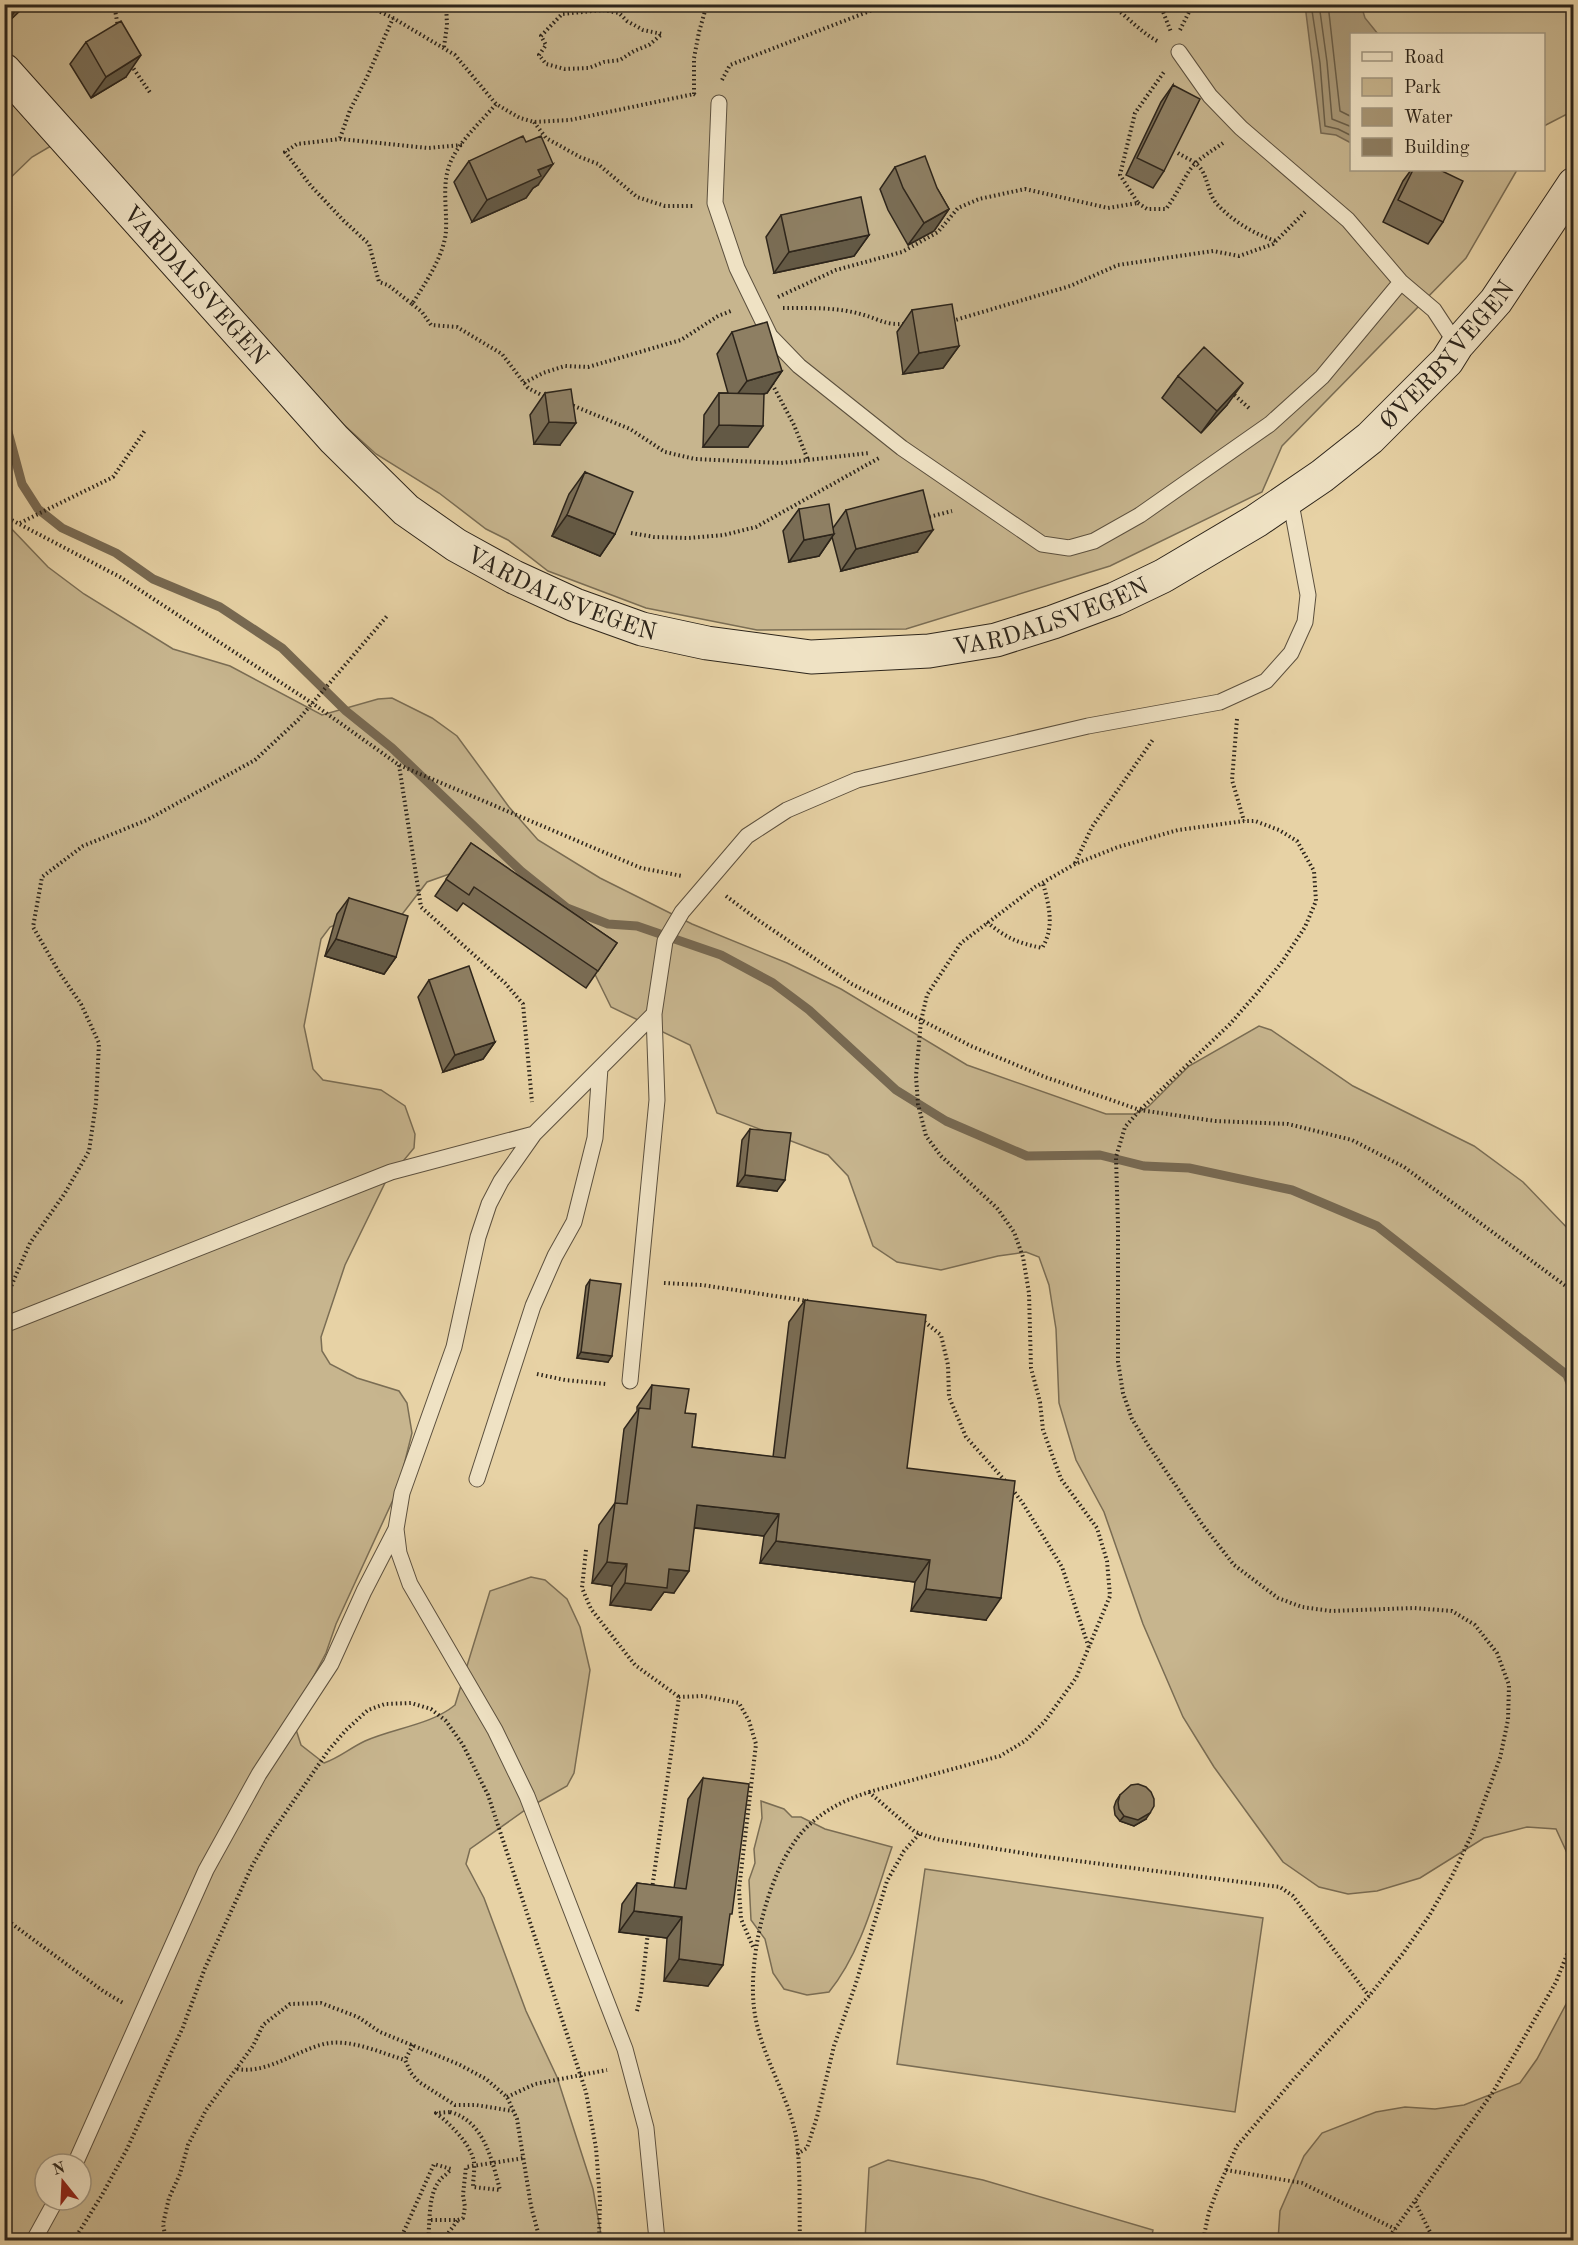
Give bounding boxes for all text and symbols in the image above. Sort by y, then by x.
legend [1350,33,1545,171]
text: Road [1404,49,1444,67]
text: Park [1404,79,1441,97]
text: Water [1404,109,1453,127]
text: Building [1404,139,1470,157]
street label: VARDALSVEGEN [117,202,272,370]
street label: ØVERBYVEGEN [1376,277,1520,435]
street label: VARDALSVEGEN [462,543,658,646]
street label: VARDALSVEGEN [951,575,1153,661]
north arrow [33,2152,93,2212]
text: N [51,2160,68,2179]

